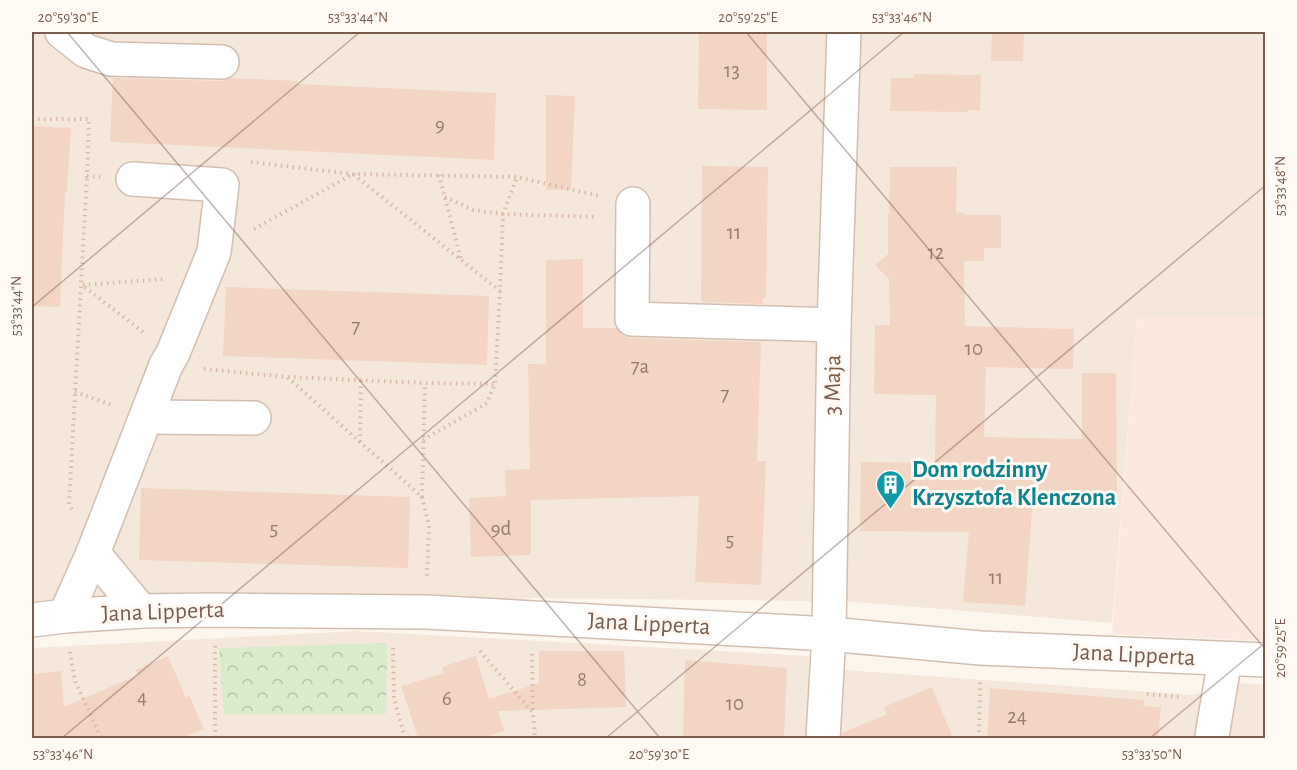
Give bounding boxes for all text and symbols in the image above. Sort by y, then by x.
text: 20°59'30"E [38,10,98,25]
text: 53°33'44"N [328,10,388,25]
text: 20°59'25"E [718,10,778,25]
text: 53°33'46"N [872,10,932,25]
house number: 13 [724,60,740,81]
house number: 9 [435,114,445,135]
text: 53°33'48"N [1273,156,1288,216]
house number: 11 [727,222,741,243]
house number: 12 [928,242,944,263]
text: 53°33'44"N [9,276,24,336]
house number: 7 [352,316,361,337]
house number: 10 [965,338,983,359]
street label: 3 Maja [820,354,846,416]
house number: 7a [631,356,650,377]
house number: 7 [721,384,730,405]
place label: Dom rodzinny Krzysztofa Klenczona [912,458,1116,510]
building icon: Dom rodzinny Krzysztofa Klenczona [875,468,907,510]
house number: 5 [270,518,278,539]
house number: 9d [491,518,511,539]
house number: 5 [726,529,734,550]
house number: 11 [989,567,1003,588]
street label: Jana Lipperta [101,598,225,626]
street label: Jana Lipperta [587,609,711,639]
text: 20°59'25"E [1273,618,1288,678]
street label: Jana Lipperta [1072,640,1196,670]
house number: 8 [577,669,587,690]
house number: 4 [137,687,147,708]
house number: 6 [442,688,452,709]
house number: 10 [726,693,744,714]
house number: 24 [1007,706,1027,727]
text: 53°33'46"N [33,747,93,762]
text: 20°59'30"E [629,747,689,762]
text: 53°33'50"N [1122,747,1182,762]

